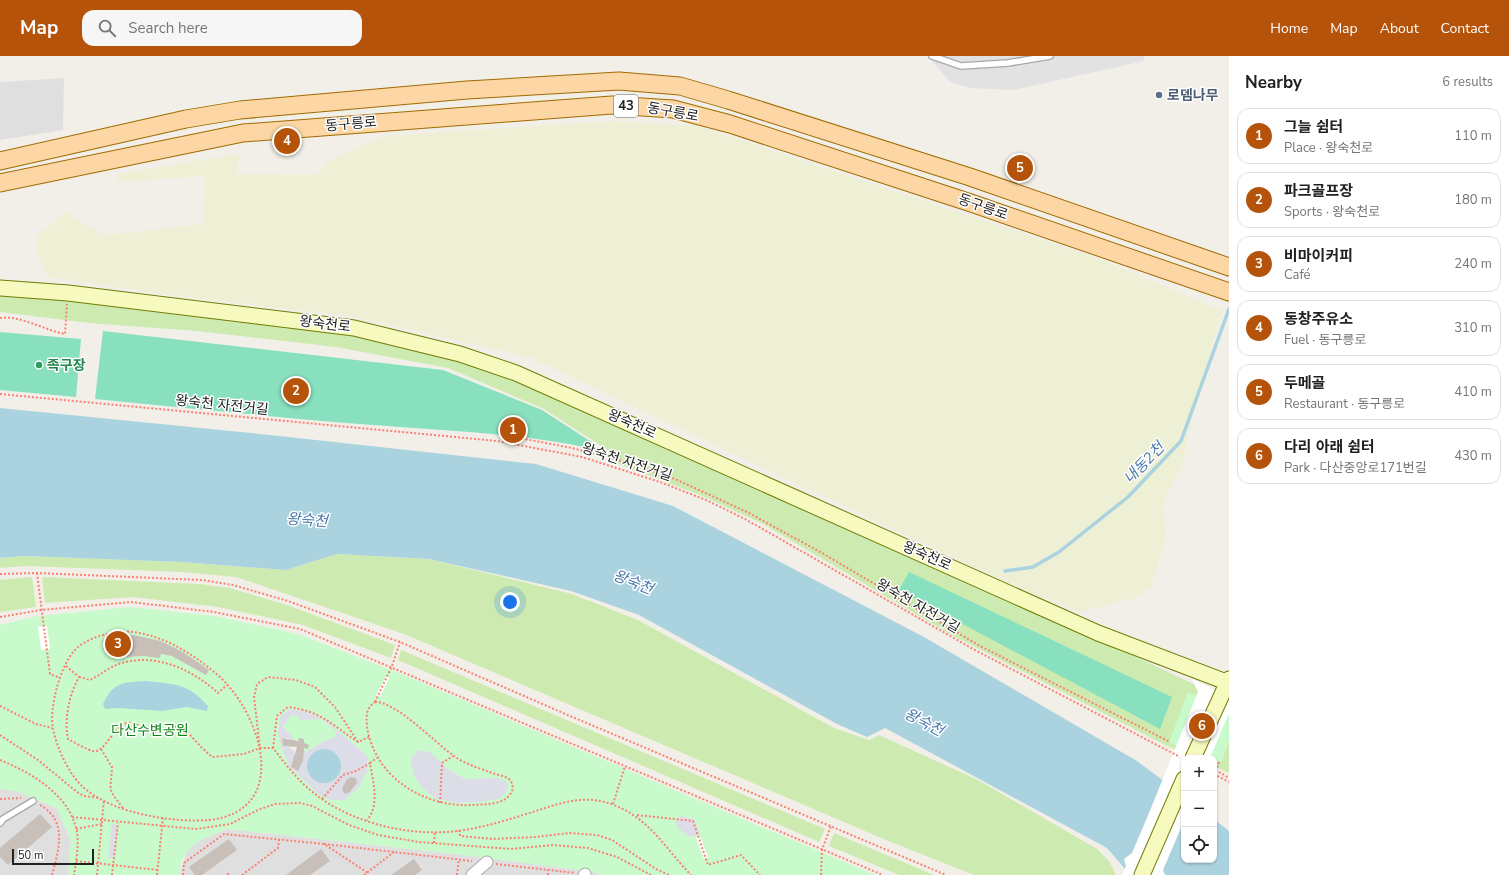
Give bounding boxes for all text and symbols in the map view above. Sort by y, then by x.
search box [82,10,362,46]
text: Map [20,15,58,41]
icon: search [96,17,118,39]
text: Search here [128,18,208,38]
text: Home [1270,19,1308,38]
text: Map [1330,19,1358,38]
text: About [1380,19,1419,38]
text: Contact [1441,19,1489,38]
text: Nearby [1245,71,1302,94]
text: 6 results [1442,73,1493,91]
place label: 로뎀나무 [1167,86,1219,105]
marker: 로뎀나무 [1154,90,1164,100]
road number: 43 [614,95,638,117]
street label: 동구릉로 [646,98,700,126]
street label: 동구릉로 [325,112,378,136]
text: 그늘 쉼터 [1284,117,1343,137]
pin: 4 [274,126,300,156]
text: 1 [1255,127,1263,145]
text: 110 m [1454,127,1492,145]
text: Place · 왕숙천로 [1284,139,1373,157]
pin: 5 [1007,153,1033,183]
text: 파크골프장 [1284,181,1353,201]
street label: 동구릉로 [956,190,1011,224]
text: 2 [1255,191,1263,209]
text: 180 m [1454,191,1492,209]
text: Sports · 왕숙천로 [1284,203,1380,221]
text: 비마이커피 [1284,246,1353,266]
text: 3 [1255,255,1263,273]
text: 240 m [1454,255,1492,273]
text: Café [1284,266,1311,284]
text: 동창주유소 [1284,309,1353,329]
street label: 왕숙천로 [298,311,352,337]
text: 4 [1255,319,1263,337]
text: 310 m [1454,319,1492,337]
text: Fuel · 동구릉로 [1284,331,1367,349]
place label: 족구장 [47,356,86,375]
marker: 족구장 [34,360,44,370]
text: 두메골 [1284,373,1325,393]
pin: 2 [283,376,309,406]
text: 5 [1255,383,1263,401]
text: 410 m [1454,383,1492,401]
street label: 왕숙천 자전거길 [174,391,270,419]
text: Restaurant · 동구릉로 [1284,395,1405,413]
street label: 왕숙천로 [605,405,660,443]
pin: 1 [500,415,526,445]
water label: 내동2천 [1119,436,1170,488]
text: 다리 아래 쉼터 [1284,437,1375,457]
street label: 왕숙천 자전거길 [579,438,675,486]
text: 6 [1255,447,1263,465]
text: 430 m [1454,447,1492,465]
text: Park · 다산중앙로171번길 [1284,459,1427,477]
water label: 왕숙천 [286,509,331,532]
street label: 왕숙천로 [900,537,955,575]
water label: 왕숙천 [610,565,658,600]
street label: 왕숙천 자전거길 [873,574,963,638]
your location [500,592,520,612]
pin: 3 [105,629,131,659]
water label: 왕숙천 [901,703,949,742]
pin: 6 [1189,711,1215,741]
park label: 다산수변공원 [111,721,189,740]
map controls [1181,755,1217,863]
button: + [1181,755,1217,791]
button: − [1181,791,1217,827]
button: locate [1181,827,1217,863]
scale bar [12,847,94,866]
text: 50 m [18,848,43,863]

